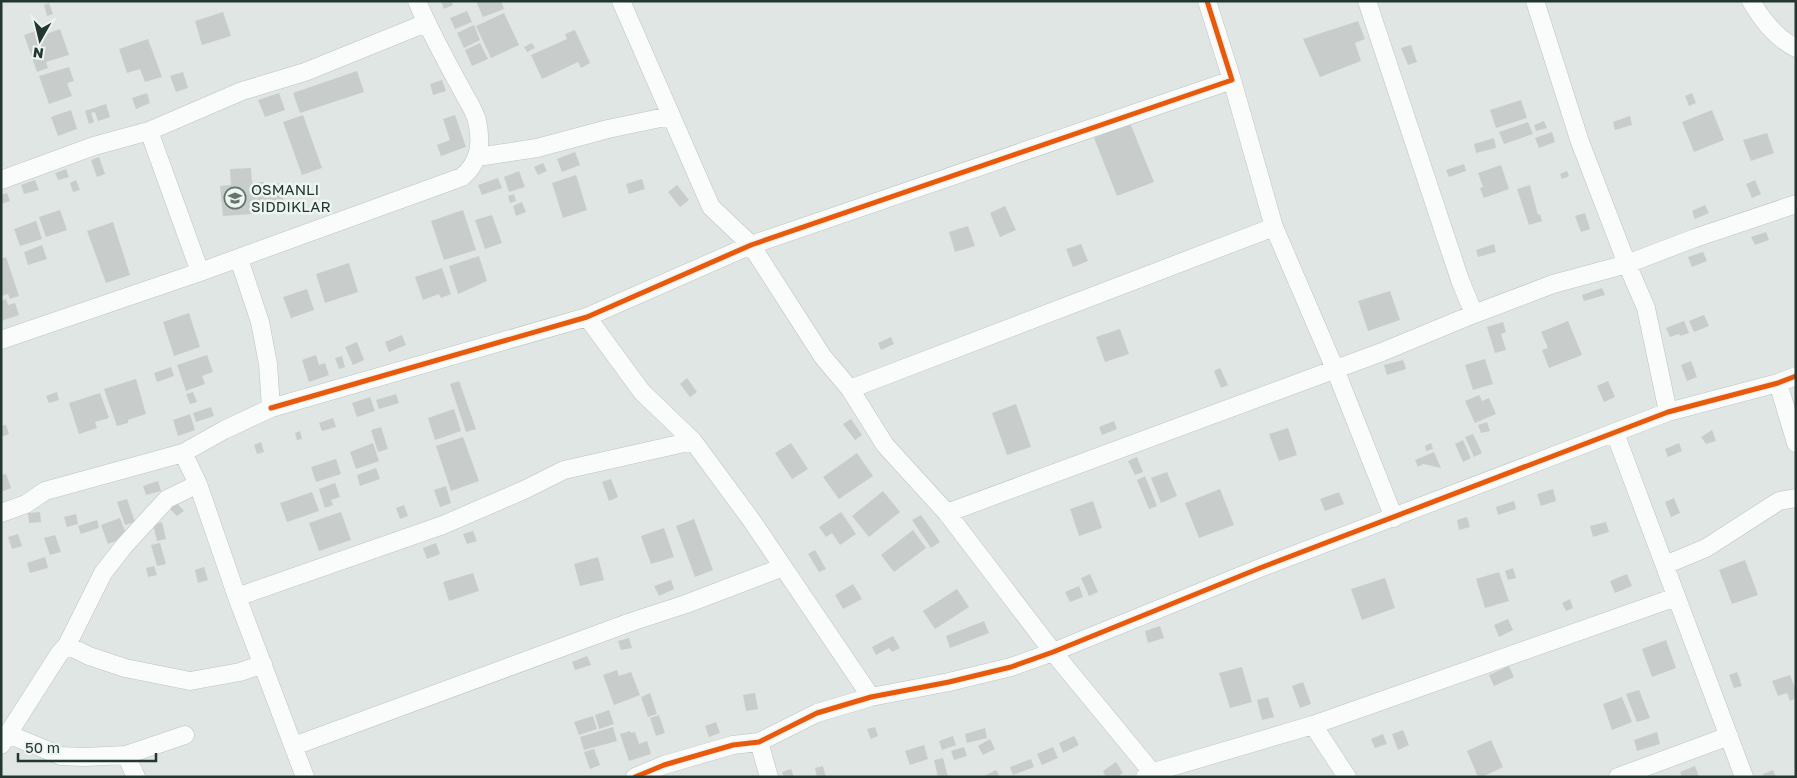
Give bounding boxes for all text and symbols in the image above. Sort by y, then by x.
north arrow [15,15,65,65]
text: N [32,44,45,63]
place label: OSMANLI SIDDIKLAR [251,180,331,215]
school or university icon: OSMANLI SIDDIKLAR [223,186,247,210]
scale bar [18,730,155,762]
text: 50 m [25,738,60,756]

